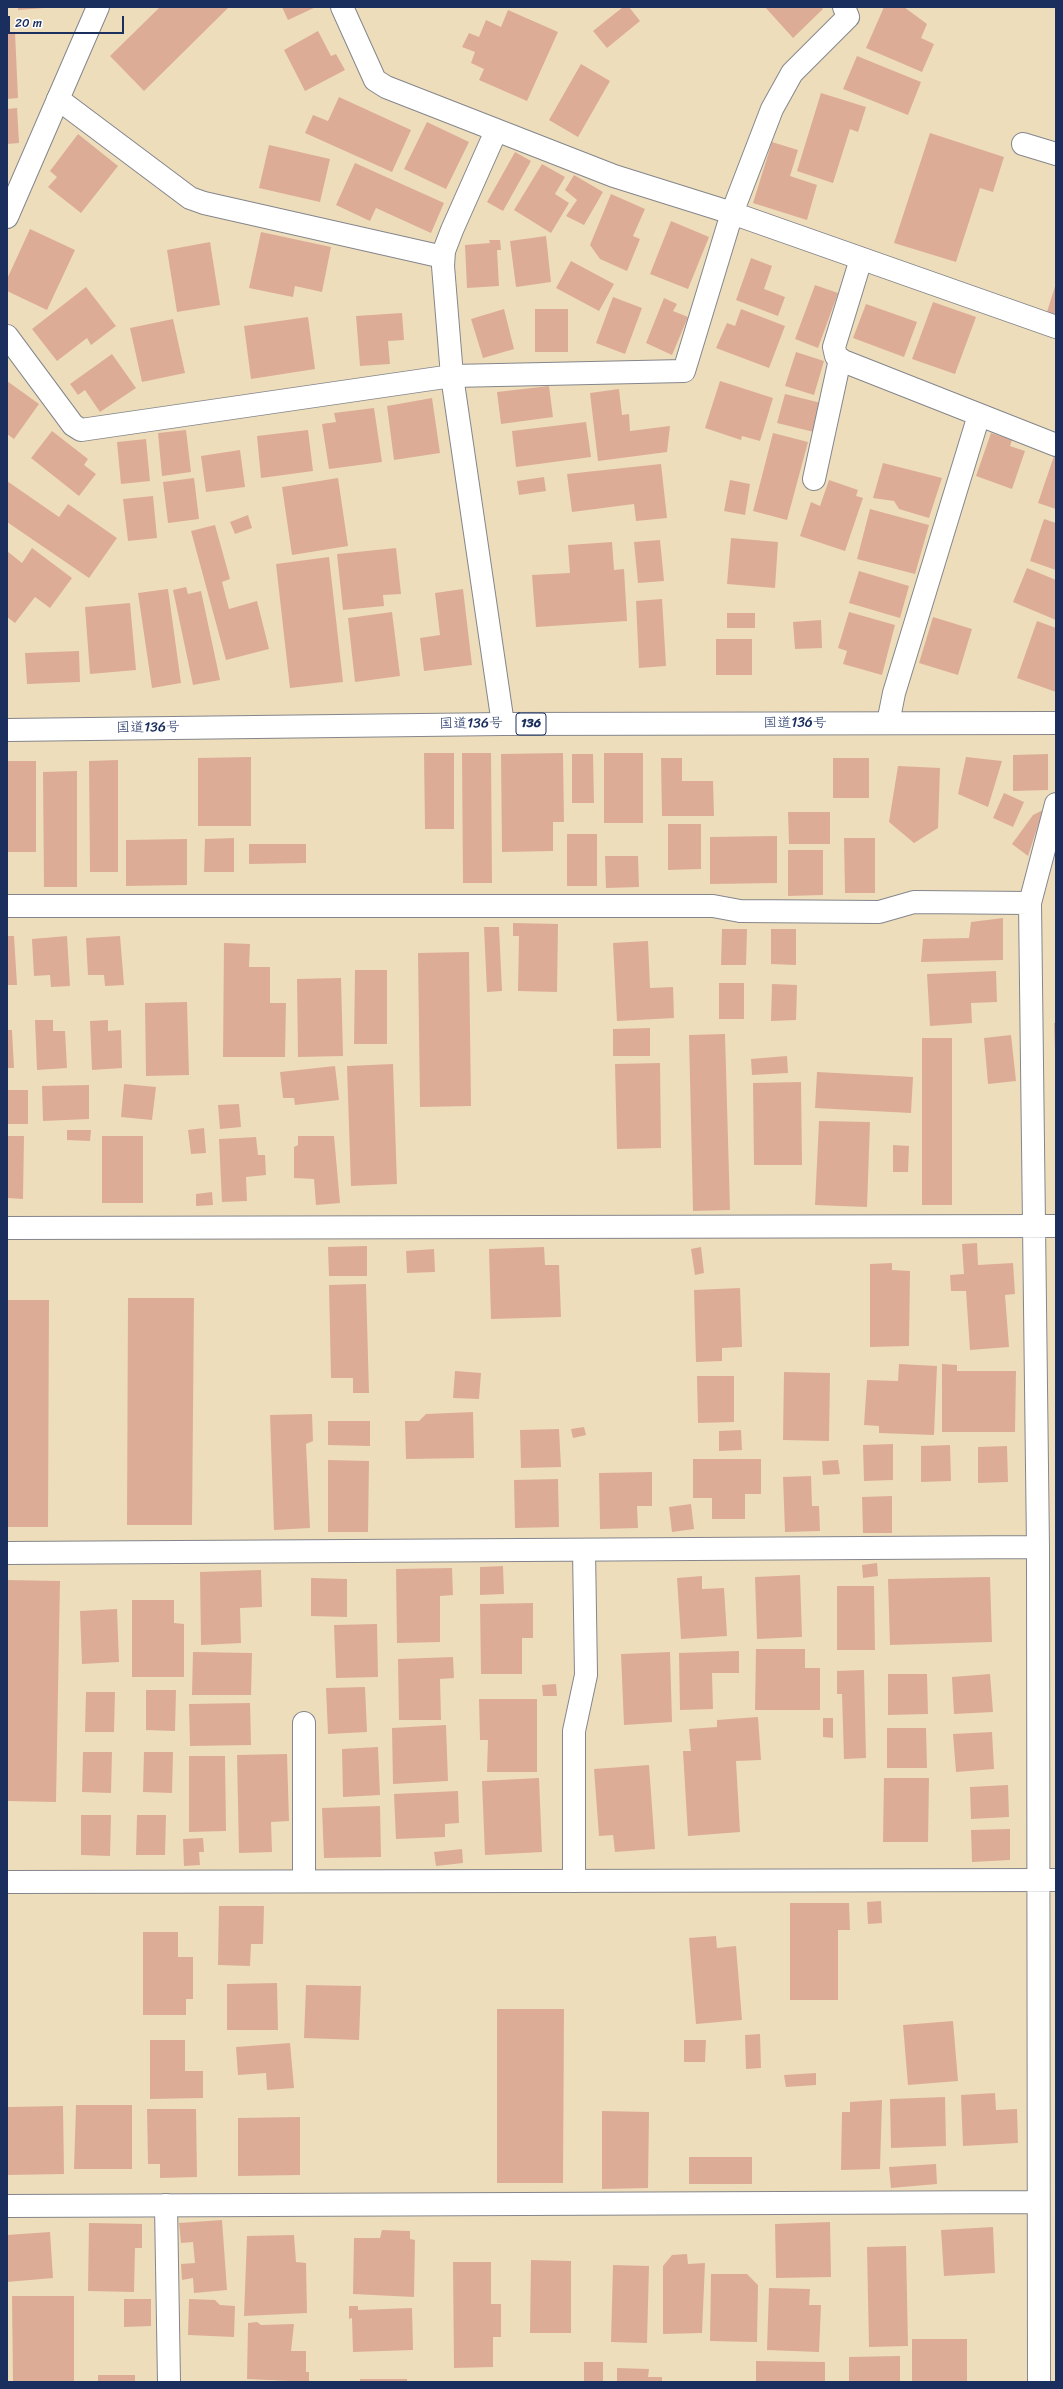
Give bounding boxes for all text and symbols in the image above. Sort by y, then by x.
scale bar [10,8,126,34]
text: 20 m [15,12,42,34]
road number: 136 [516,713,546,735]
street label: 国道136号 [439,715,503,733]
street label: 国道136号 [763,715,827,731]
street label: 国道136号 [116,719,180,737]

